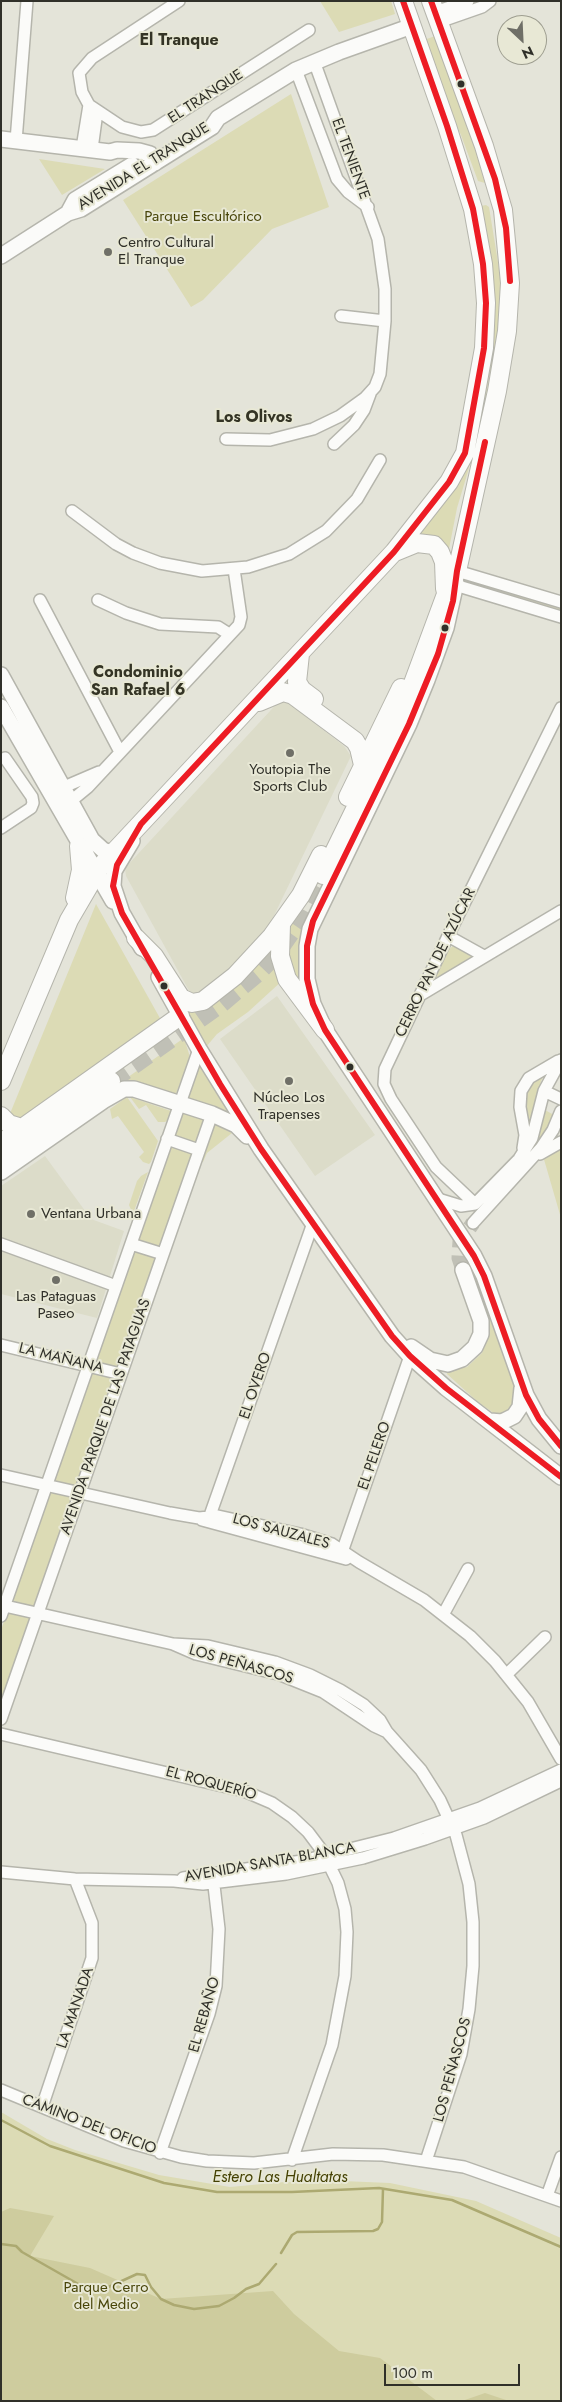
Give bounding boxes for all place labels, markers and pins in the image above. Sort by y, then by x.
unlabelled marker [456,79,466,89]
place label: Centro Cultural El Tranque [118,234,214,269]
marker: Centro Cultural El Tranque [102,246,114,258]
unlabelled marker [440,623,450,633]
marker: Youtopia The Sports Club [284,747,296,759]
place label: Youtopia The Sports Club [249,761,331,796]
unlabelled marker [159,981,169,991]
unlabelled marker [345,1062,355,1072]
marker: Núcleo Los Trapenses [283,1075,295,1087]
place label: Núcleo Los Trapenses [253,1089,325,1124]
place label: Ventana Urbana [41,1205,141,1223]
marker: Ventana Urbana [25,1208,37,1220]
marker: Las Pataguas Paseo [50,1274,62,1286]
place label: Las Pataguas Paseo [16,1288,96,1323]

